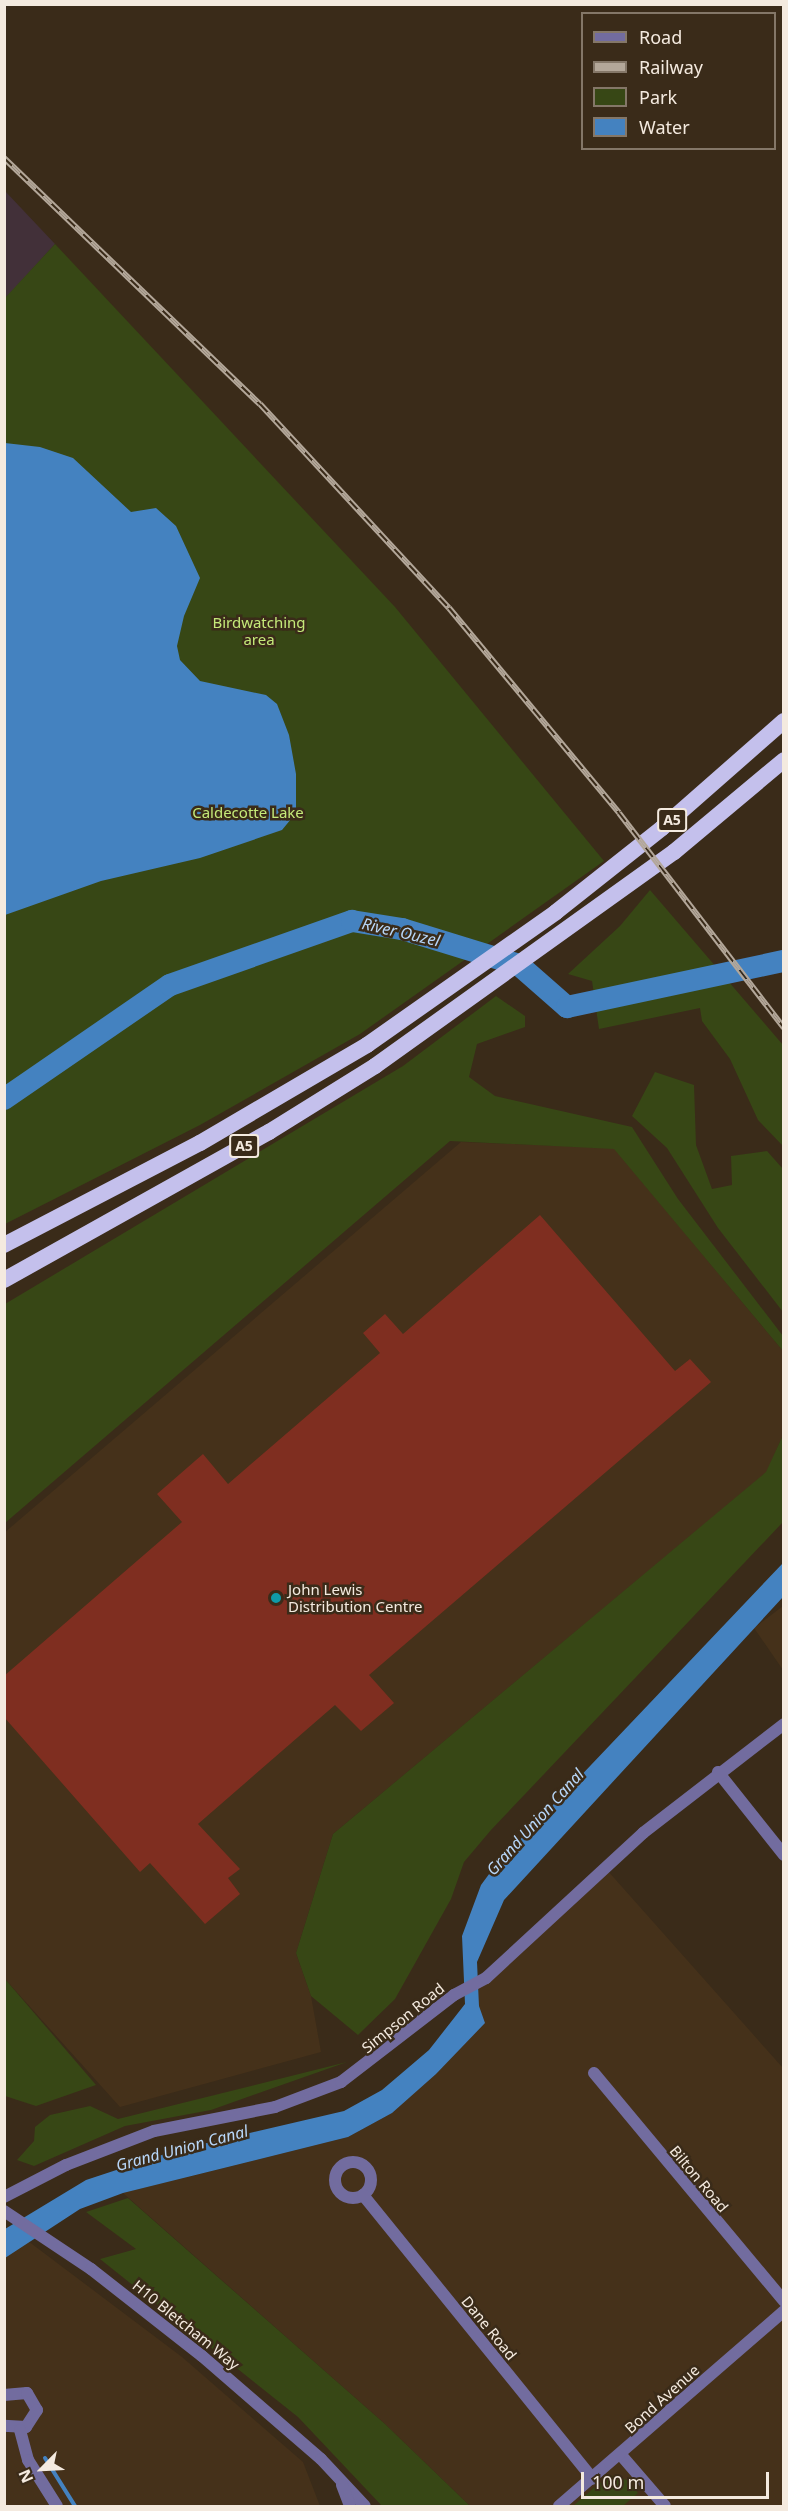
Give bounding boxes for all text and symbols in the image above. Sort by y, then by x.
legend [581,12,776,150]
text: Road [639,25,682,49]
text: Railway [639,55,703,79]
text: Park [639,85,677,109]
text: Water [639,115,690,139]
park label: Birdwatching area [212,613,306,648]
park label: Caldecotte Lake [192,804,304,822]
road number: A5 [657,809,687,831]
water label: River Ouzel [360,914,442,950]
road number: A5 [229,1135,259,1157]
place label: John Lewis Distribution Centre [288,1580,422,1615]
marker: John Lewis Distribution Centre [269,1591,283,1605]
water label: Grand Union Canal [482,1765,588,1879]
street label: Simpson Road [358,1979,448,2057]
water label: Grand Union Canal [114,2121,250,2175]
street label: Bilton Road [666,2142,732,2216]
street label: H10 Bletcham Way [129,2276,243,2374]
street label: Dane Road [458,2292,520,2364]
street label: Bond Avenue [621,2361,703,2437]
north arrow [12,2439,72,2499]
scale bar [584,2460,772,2498]
text: N [13,2466,38,2487]
text: 100 m [592,2470,644,2494]

